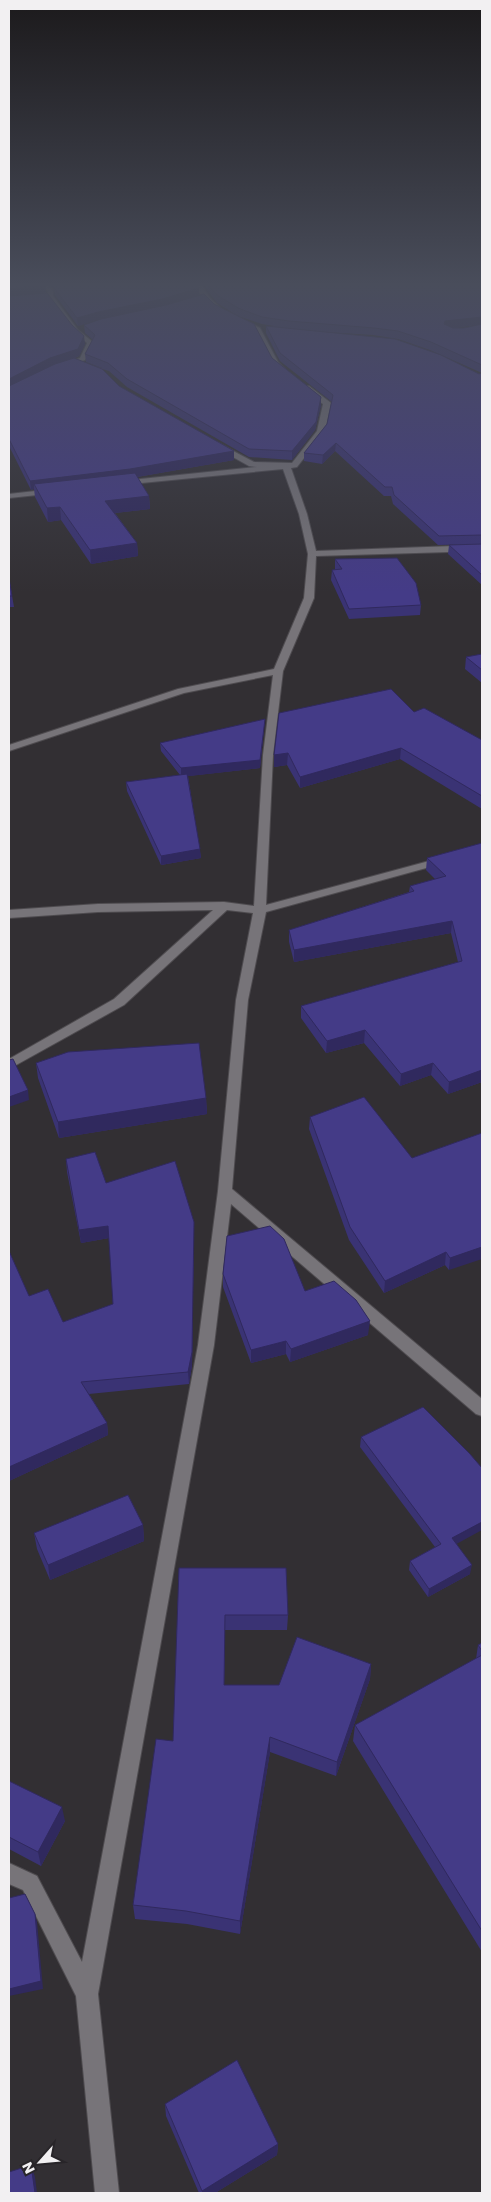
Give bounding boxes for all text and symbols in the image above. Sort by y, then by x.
north arrow [15,2137,65,2187]
text: N [17,2159,40,2177]

